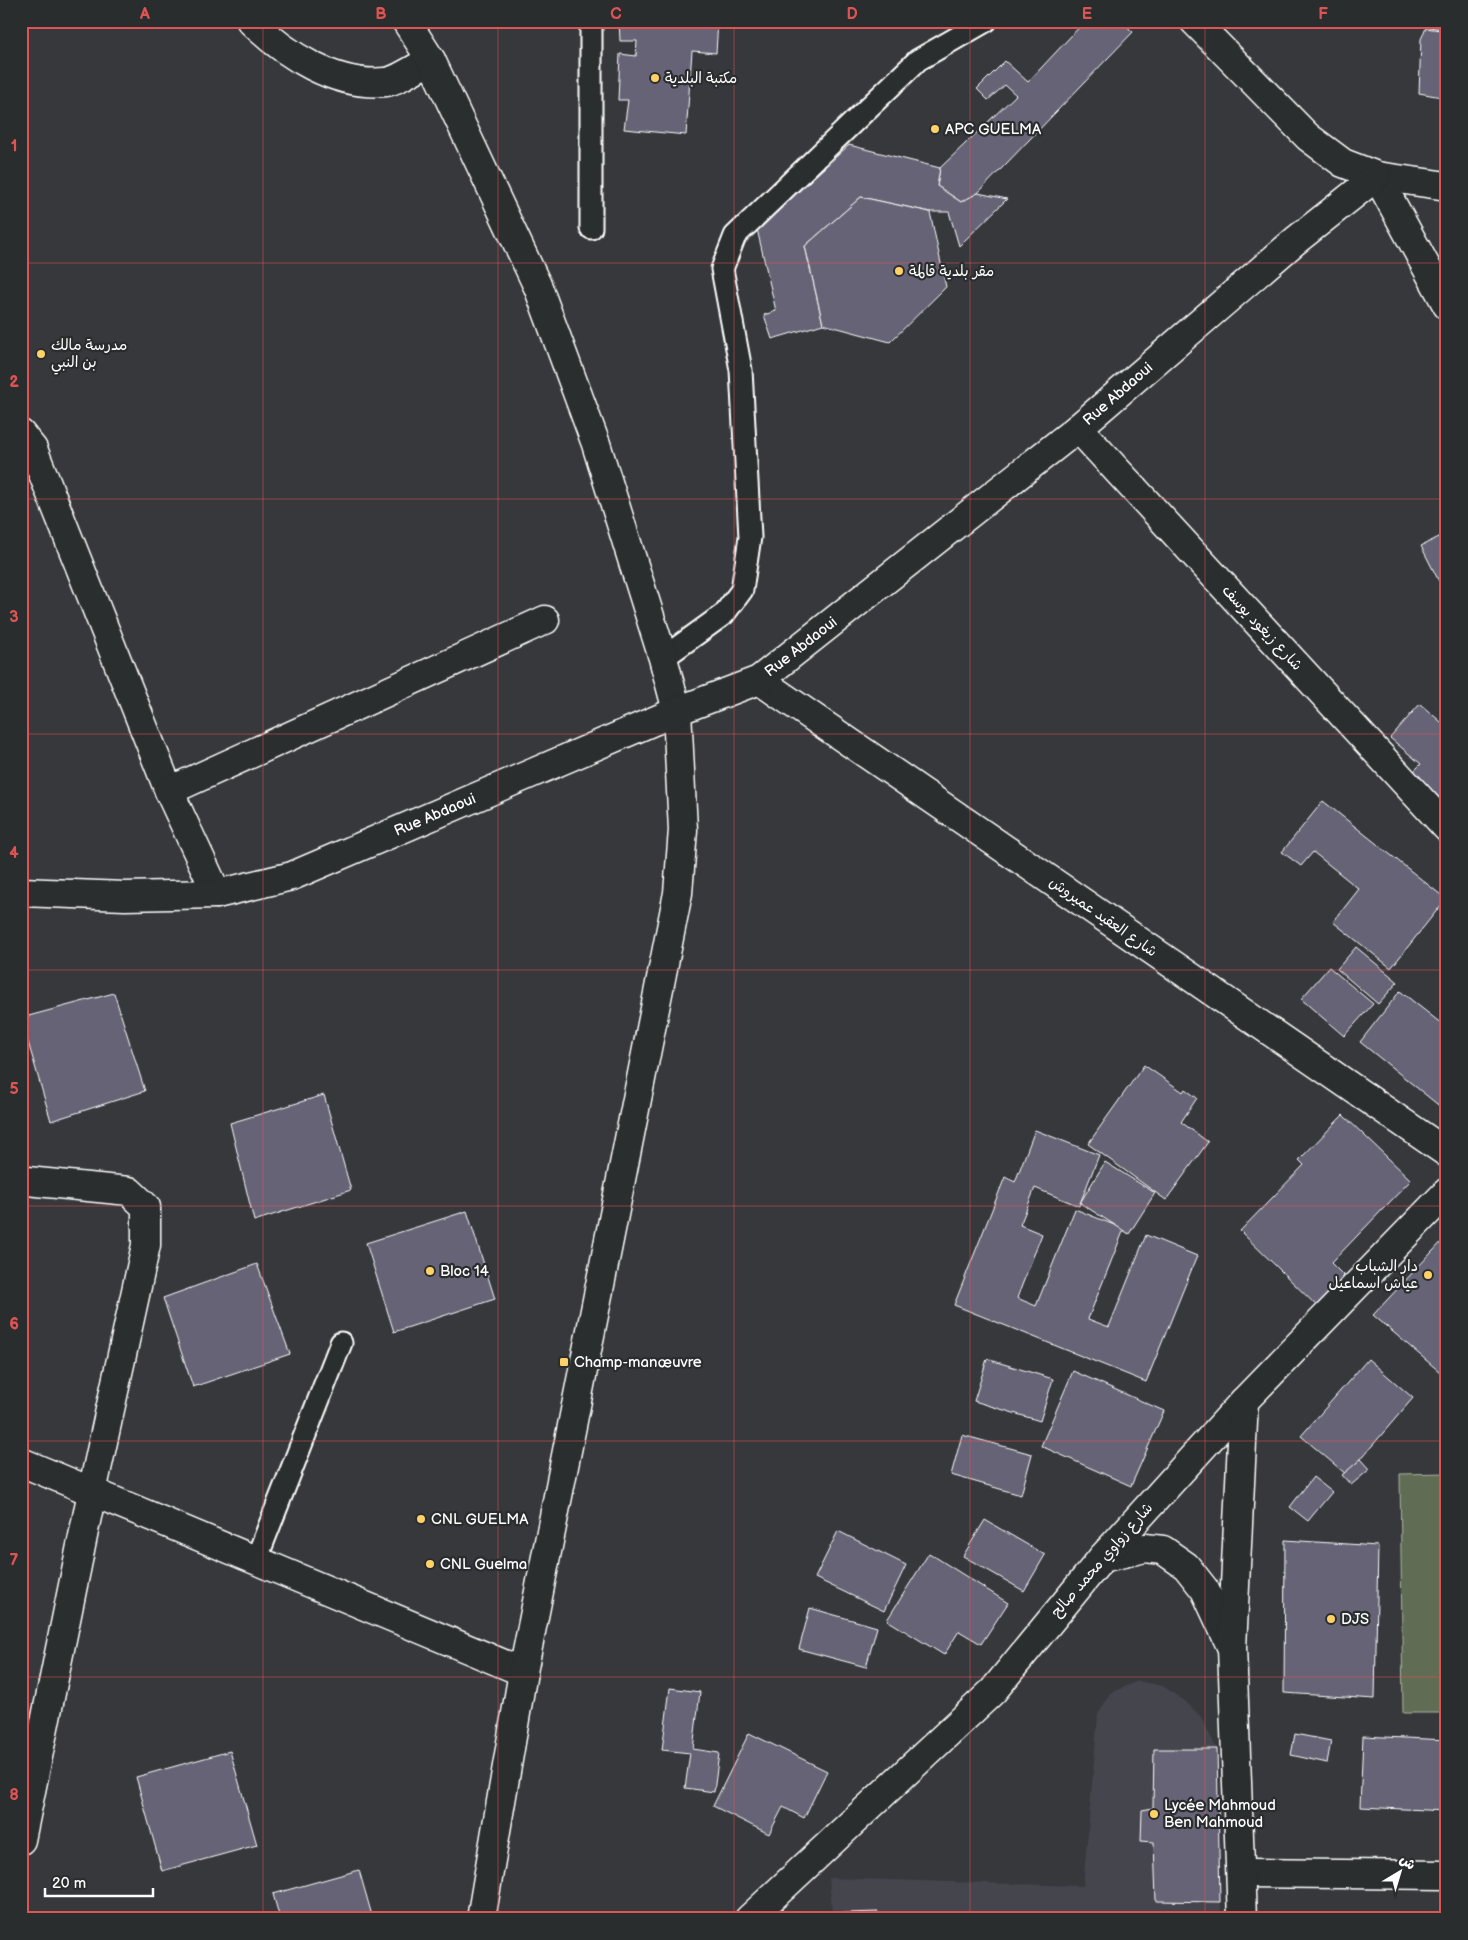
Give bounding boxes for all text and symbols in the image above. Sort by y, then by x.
text: A [139,5,150,24]
text: B [375,5,387,24]
text: C [610,5,622,24]
text: D [846,5,858,24]
text: E [1082,5,1092,24]
text: F [1318,5,1328,24]
place label: مكتبة البلدية [665,69,737,88]
marker: مكتبة البلدية [649,72,661,84]
place label: APC GUELMA [945,120,1042,139]
marker: APC GUELMA [929,123,941,135]
text: 1 [11,137,17,156]
place label: مقر بلدية قالمة [909,262,994,281]
marker: مقر بلدية قالمة [893,265,905,277]
place label: مدرسة مالك بن النبي [51,336,127,375]
marker: مدرسة مالك بن النبي [35,348,47,360]
street label: Rue Abdaoui [1079,358,1157,430]
text: 2 [9,373,19,392]
street label: شارع زيغود يوسف [1217,581,1307,675]
text: 3 [9,608,19,627]
street label: Rue Abdaoui [761,613,841,681]
street label: Rue Abdaoui [391,789,479,841]
text: 4 [9,844,19,863]
street label: شارع العقيد عميروش [1045,873,1161,961]
text: 5 [9,1080,19,1099]
place label: دار الشباب عياش اسماعيل [1328,1257,1418,1293]
place label: Bloc 14 [440,1262,489,1281]
marker: Bloc 14 [424,1265,436,1277]
marker: دار الشباب عياش اسماعيل [1422,1269,1434,1281]
text: 6 [9,1315,19,1334]
place label: Champ-manœuvre [574,1353,702,1372]
marker: Champ-manœuvre [558,1356,570,1368]
street label: شارع زواوي محمد صالح [1047,1499,1158,1622]
place label: CNL GUELMA [431,1510,529,1529]
marker: CNL GUELMA [415,1513,427,1525]
text: 7 [10,1551,19,1570]
place label: CNL Guelma [440,1555,527,1574]
marker: CNL Guelma [424,1558,436,1570]
place label: DJS [1341,1610,1369,1629]
marker: DJS [1325,1613,1337,1625]
text: 8 [9,1786,19,1805]
place label: Lycée Mahmoud Ben Mahmoud [1164,1796,1276,1832]
marker: Lycée Mahmoud Ben Mahmoud [1148,1808,1160,1820]
north arrow [1376,1848,1426,1898]
text: ش [1396,1851,1419,1874]
scale bar [45,1865,152,1897]
text: 20 m [52,1874,86,1893]

